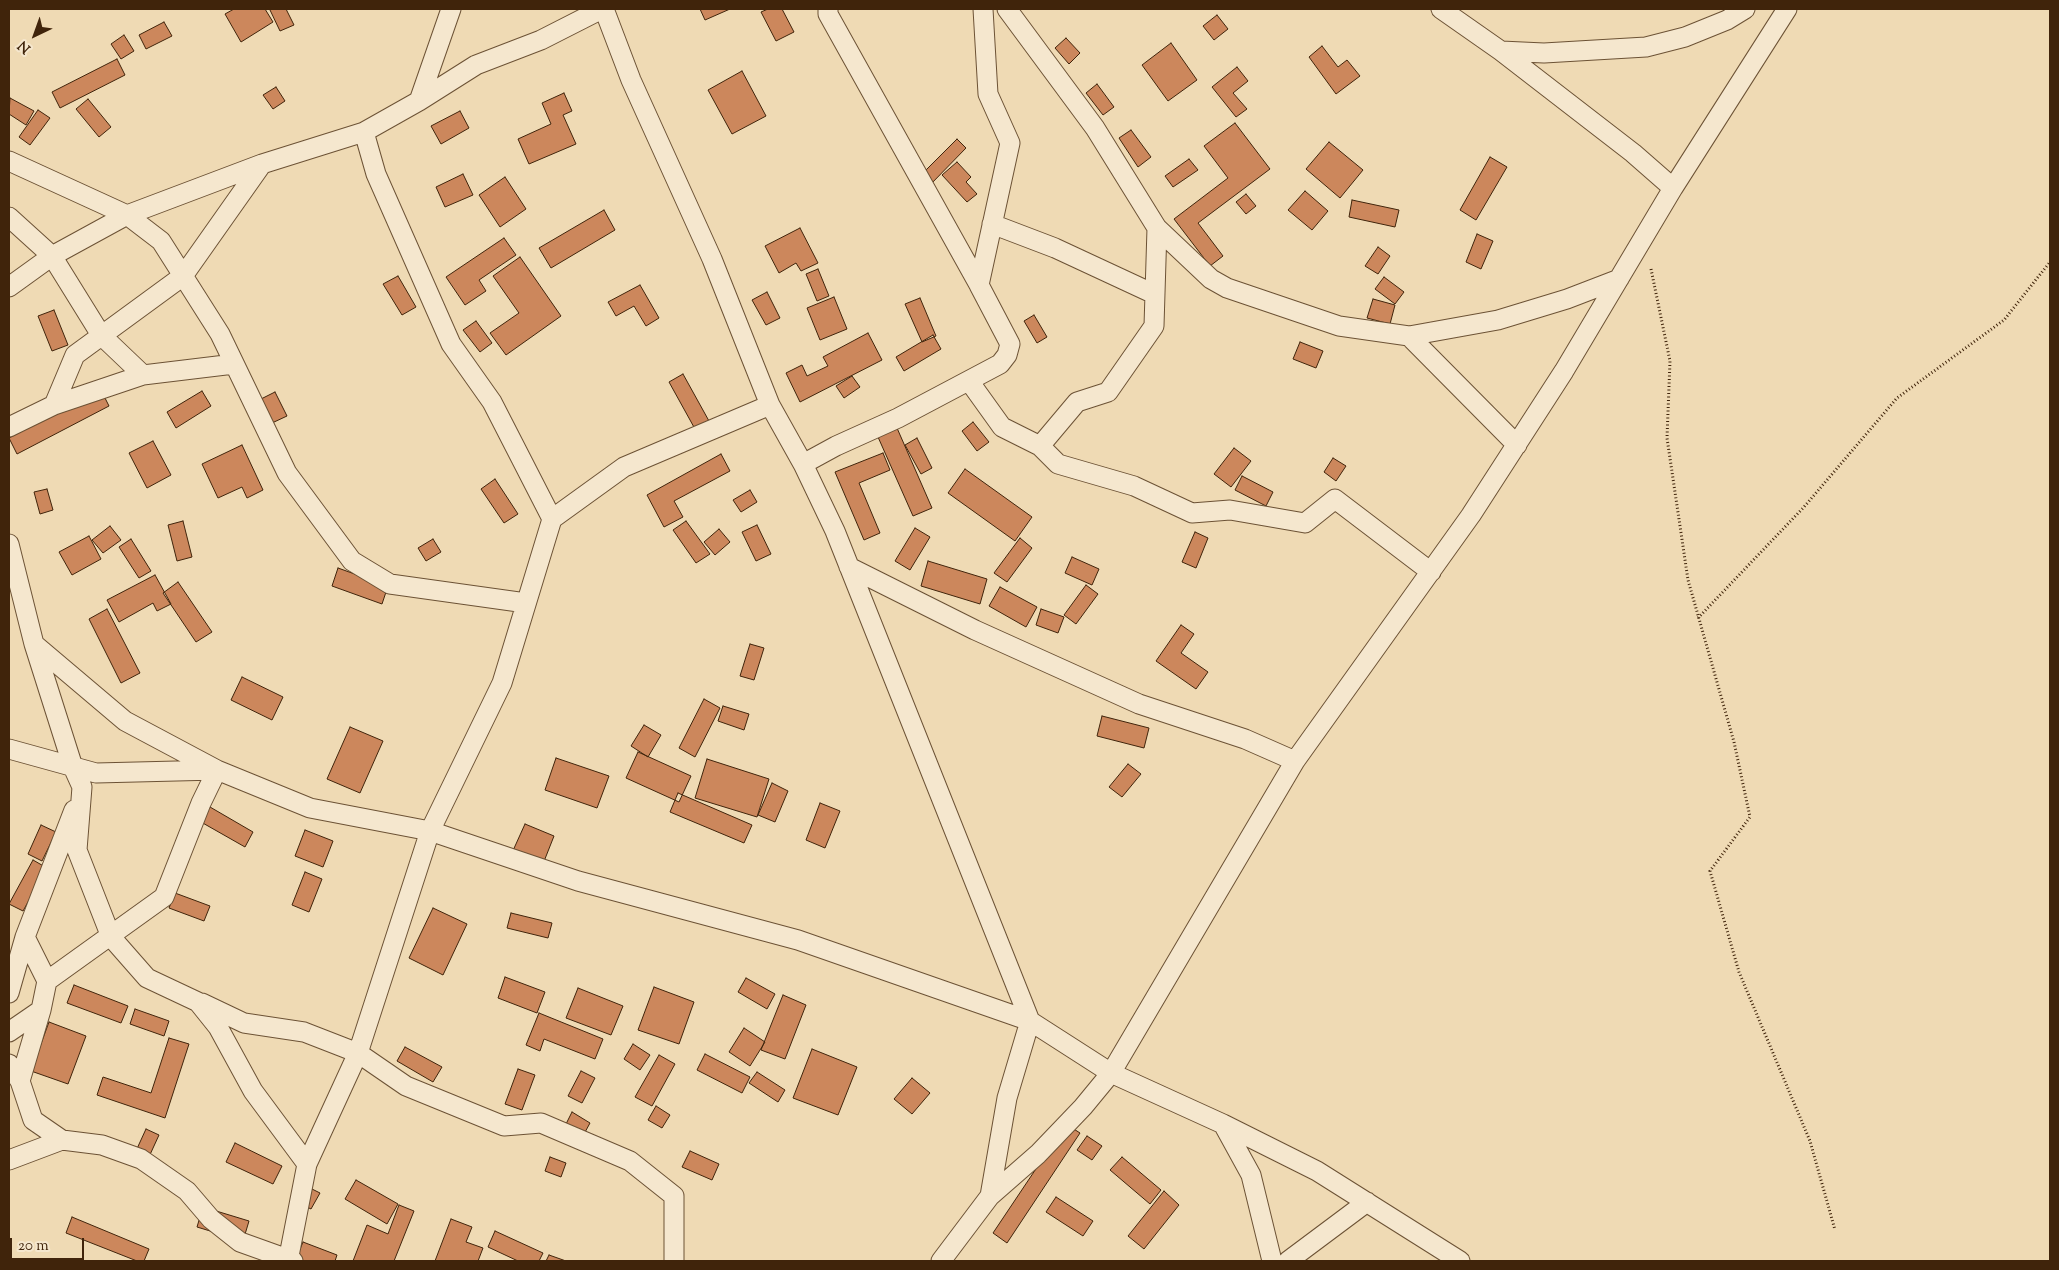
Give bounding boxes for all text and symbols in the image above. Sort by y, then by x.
north arrow [10,10,60,60]
text: N [14,35,36,57]
scale bar [12,1228,86,1260]
text: 20 m [18,1236,49,1257]

